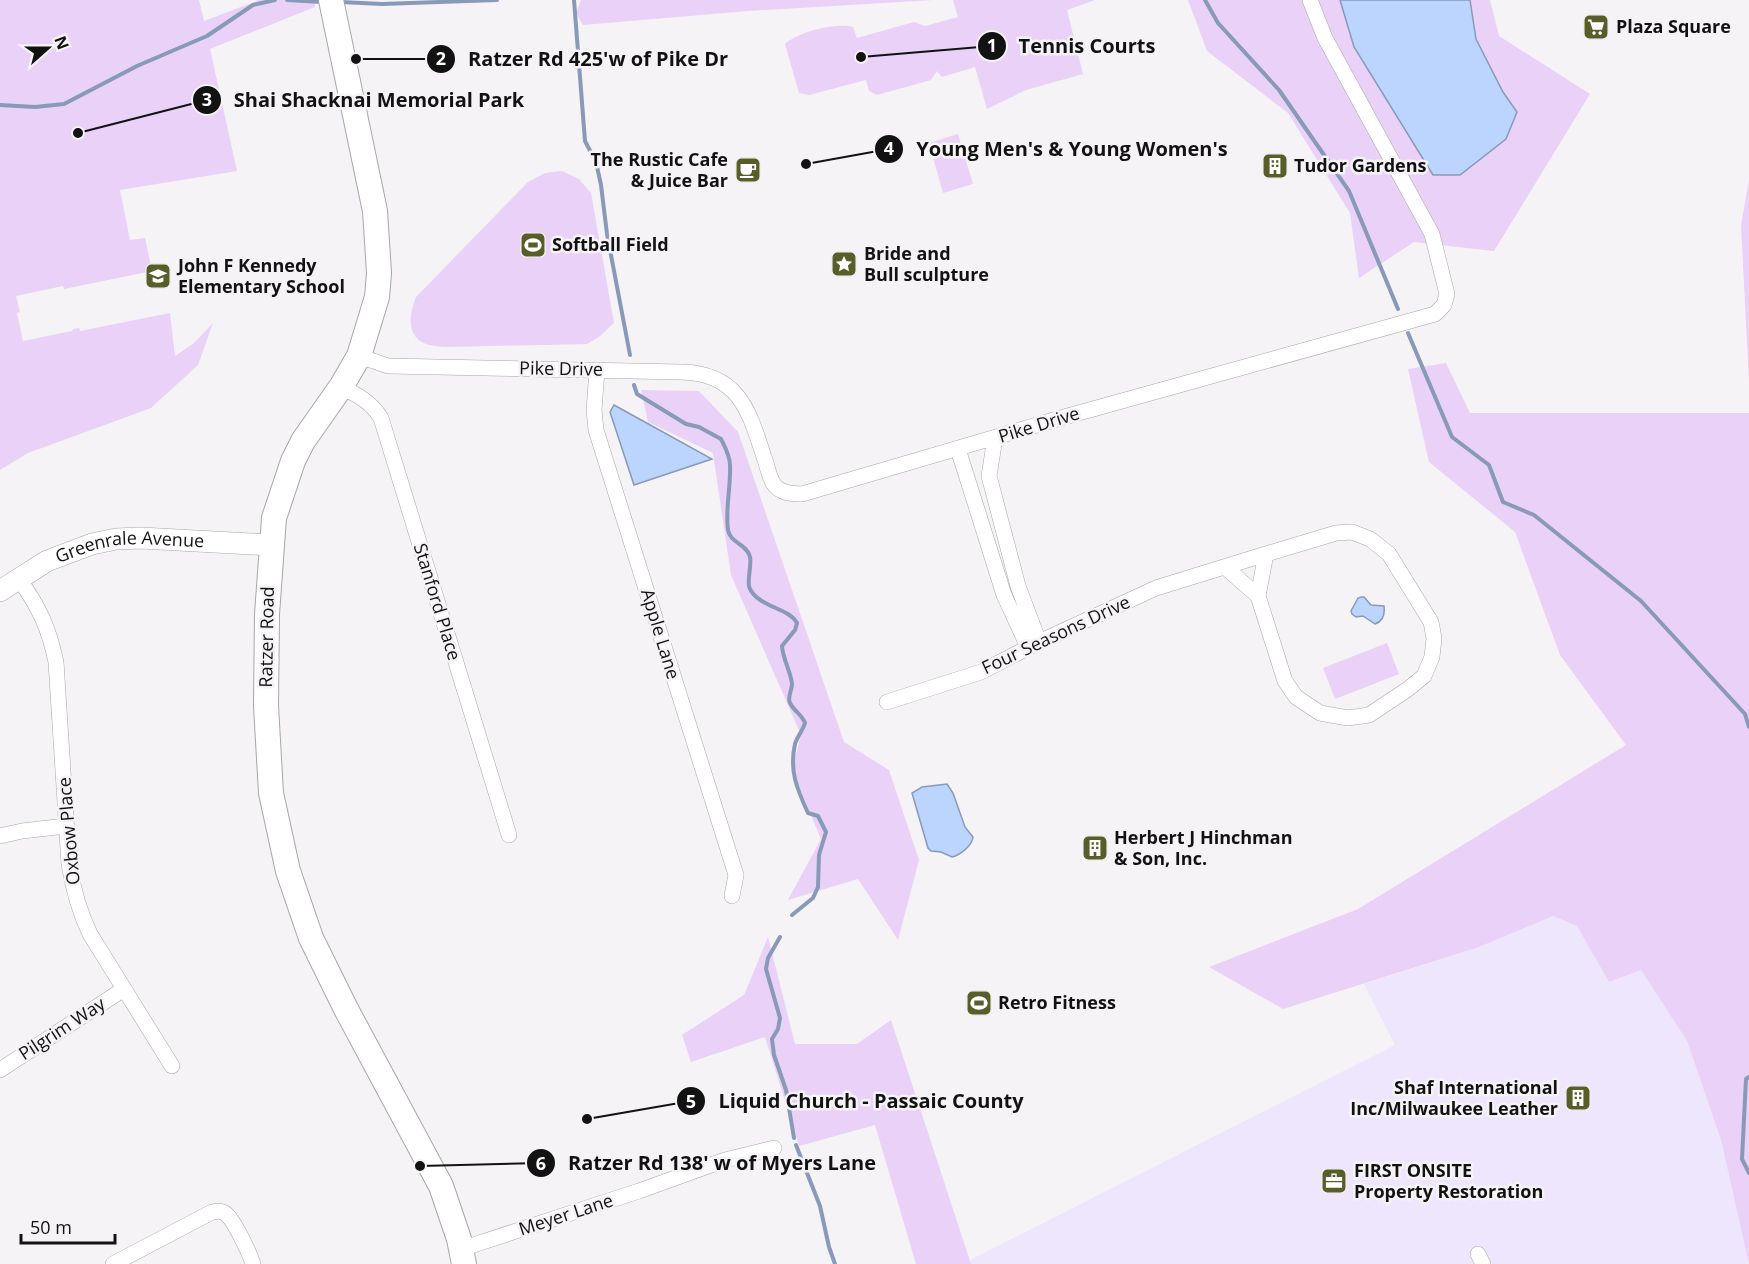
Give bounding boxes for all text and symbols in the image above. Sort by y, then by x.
supermarket icon: Plaza Square [1581,12,1611,42]
place label: Plaza Square [1616,14,1731,38]
north arrow [18,18,78,78]
callout: Tennis Courts [977,27,1168,65]
text: Tennis Courts [1019,32,1156,59]
text: N [49,33,75,53]
text: 1 [987,33,997,57]
callout: Ratzer Rd 425'w of Pike Dr [426,40,740,78]
text: Ratzer Rd 425'w of Pike Dr [468,45,728,72]
text: 2 [436,46,446,70]
callout: Shai Shacknai Memorial Park [192,81,536,119]
text: Shai Shacknai Memorial Park [234,86,525,113]
text: 3 [202,87,212,111]
callout: Young Men's & Young Women's [874,130,1240,168]
text: Young Men's & Young Women's [916,135,1228,162]
text: 4 [884,136,894,160]
place label: The Rustic Cafe & Juice Bar [591,147,728,192]
building icon: Tudor Gardens [1260,151,1290,181]
place label: Tudor Gardens [1294,153,1427,177]
cafe icon: The Rustic Cafe & Juice Bar [733,155,763,185]
sports icon: Softball Field [518,230,548,260]
place label: Softball Field [552,232,669,256]
place label: Bride and Bull sculpture [864,241,989,286]
place icon: Bride and Bull sculpture [829,249,859,279]
place label: John F Kennedy Elementary School [176,253,345,298]
school or university icon: John F Kennedy Elementary School [143,261,173,291]
street label: Pike Drive [519,355,603,381]
street label: Pike Drive [995,400,1082,448]
street label: Greenrale Avenue [51,525,205,568]
street label: Stanford Place [409,540,467,663]
street label: Ratzer Road [253,586,279,688]
street label: Apple Lane [636,586,686,682]
street label: Four Seasons Drive [978,589,1134,679]
street label: Oxbow Place [51,776,85,886]
place label: Herbert J Hinchman & Son, Inc. [1114,825,1292,870]
building icon: Herbert J Hinchman & Son, Inc. [1080,833,1110,863]
sports icon: Retro Fitness [964,988,994,1018]
place label: Retro Fitness [998,990,1116,1014]
street label: Pilgrim Way [14,991,110,1065]
place label: Shaf International Inc/Milwaukee Leather [1350,1075,1558,1120]
callout: Liquid Church - Passaic County [676,1082,1035,1120]
building icon: Shaf International Inc/Milwaukee Leather [1563,1083,1593,1113]
text: Liquid Church - Passaic County [718,1087,1024,1114]
text: 5 [686,1089,696,1113]
callout: Ratzer Rd 138' w of Myers Lane [526,1144,888,1182]
text: Ratzer Rd 138' w of Myers Lane [568,1149,876,1176]
text: 6 [536,1151,546,1175]
place label: FIRST ONSITE Property Restoration [1354,1158,1543,1203]
office icon: FIRST ONSITE Property Restoration [1319,1166,1349,1196]
street label: Meyer Lane [515,1187,616,1241]
scale bar [21,1207,116,1245]
text: 50 m [30,1215,72,1239]

